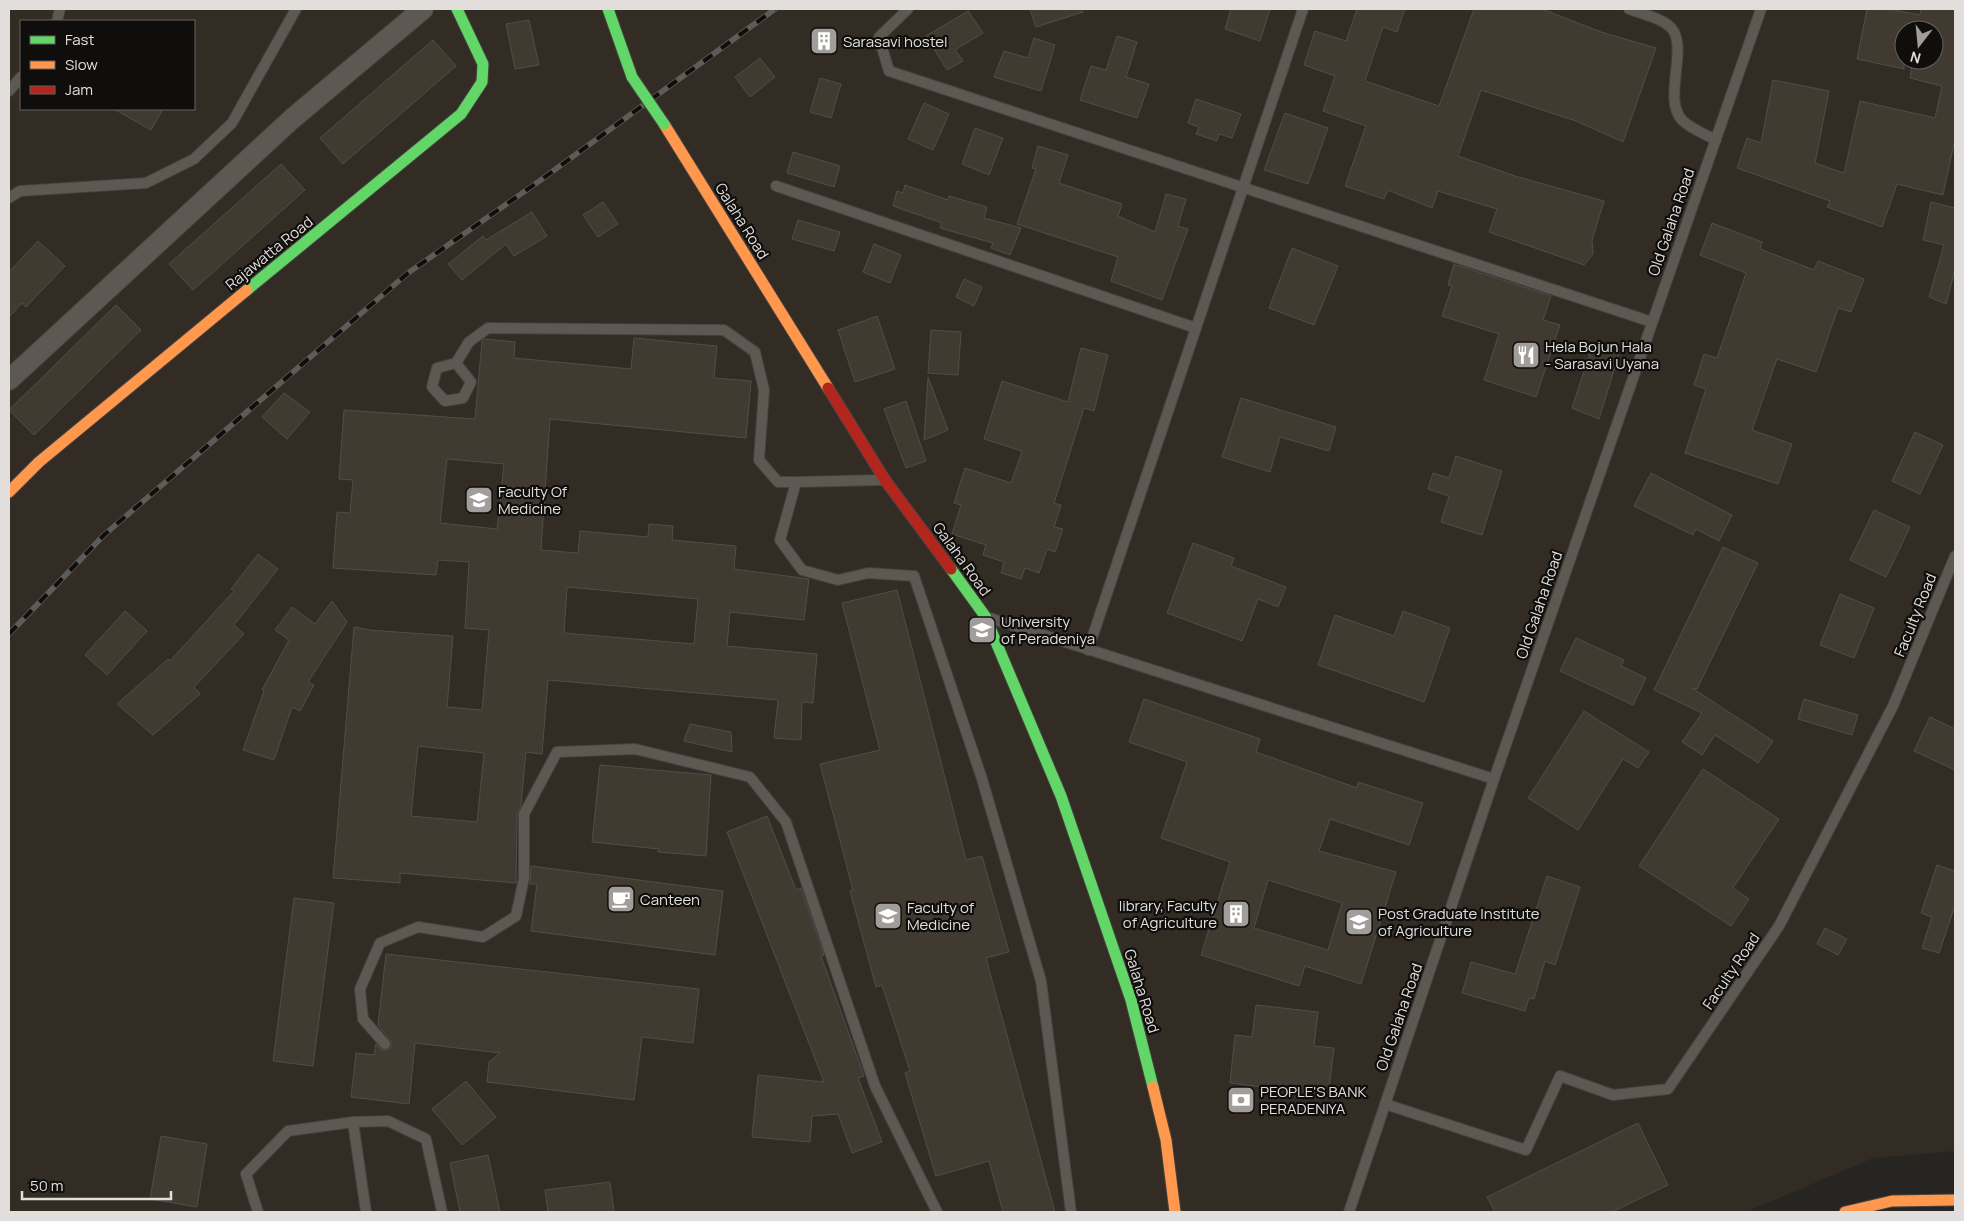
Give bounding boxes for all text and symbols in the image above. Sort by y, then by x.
legend [20,20,195,110]
north arrow [1894,20,1944,70]
building icon: Sarasavi hostel [809,26,839,56]
text: Fast [65,29,94,50]
place label: Sarasavi hostel [843,31,948,52]
text: N [1908,47,1923,68]
text: Slow [65,54,98,75]
text: Jam [65,79,93,100]
street label: Old Galaha Road [1643,165,1699,279]
street label: Galaha Road [710,179,774,263]
street label: Rajawatta Road [221,211,317,295]
place label: Hela Bojun Hala - Sarasavi Uyana [1545,336,1659,374]
restaurant icon: Hela Bojun Hala - Sarasavi Uyana [1511,340,1541,370]
place label: Faculty Of Medicine [498,481,568,519]
school or university icon: Faculty Of Medicine [464,485,494,515]
street label: Galaha Road [928,518,996,600]
street label: Old Galaha Road [1511,548,1567,662]
street label: Faculty Road [1889,570,1941,660]
place label: University of Peradeniya [1001,611,1095,649]
school or university icon: University of Peradeniya [967,615,997,645]
cafe icon: Canteen [606,884,636,914]
place label: Canteen [640,889,700,910]
place label: library, Faculty of Agriculture [1119,895,1217,933]
place label: Faculty of Medicine [907,897,975,935]
building icon: library, Faculty of Agriculture [1221,899,1251,929]
school or university icon: Faculty of Medicine [873,901,903,931]
place label: Post Graduate Institute of Agriculture [1378,903,1540,941]
school or university icon: Post Graduate Institute of Agriculture [1344,907,1374,937]
street label: Faculty Road [1698,928,1764,1014]
street label: Galaha Road [1119,947,1165,1035]
street label: Old Galaha Road [1371,960,1427,1074]
place label: PEOPLE'S BANK PERADENIYA [1260,1081,1366,1119]
bank icon: PEOPLE'S BANK PERADENIYA [1226,1085,1256,1115]
scale bar [22,1168,171,1200]
text: 50 m [30,1175,64,1196]

